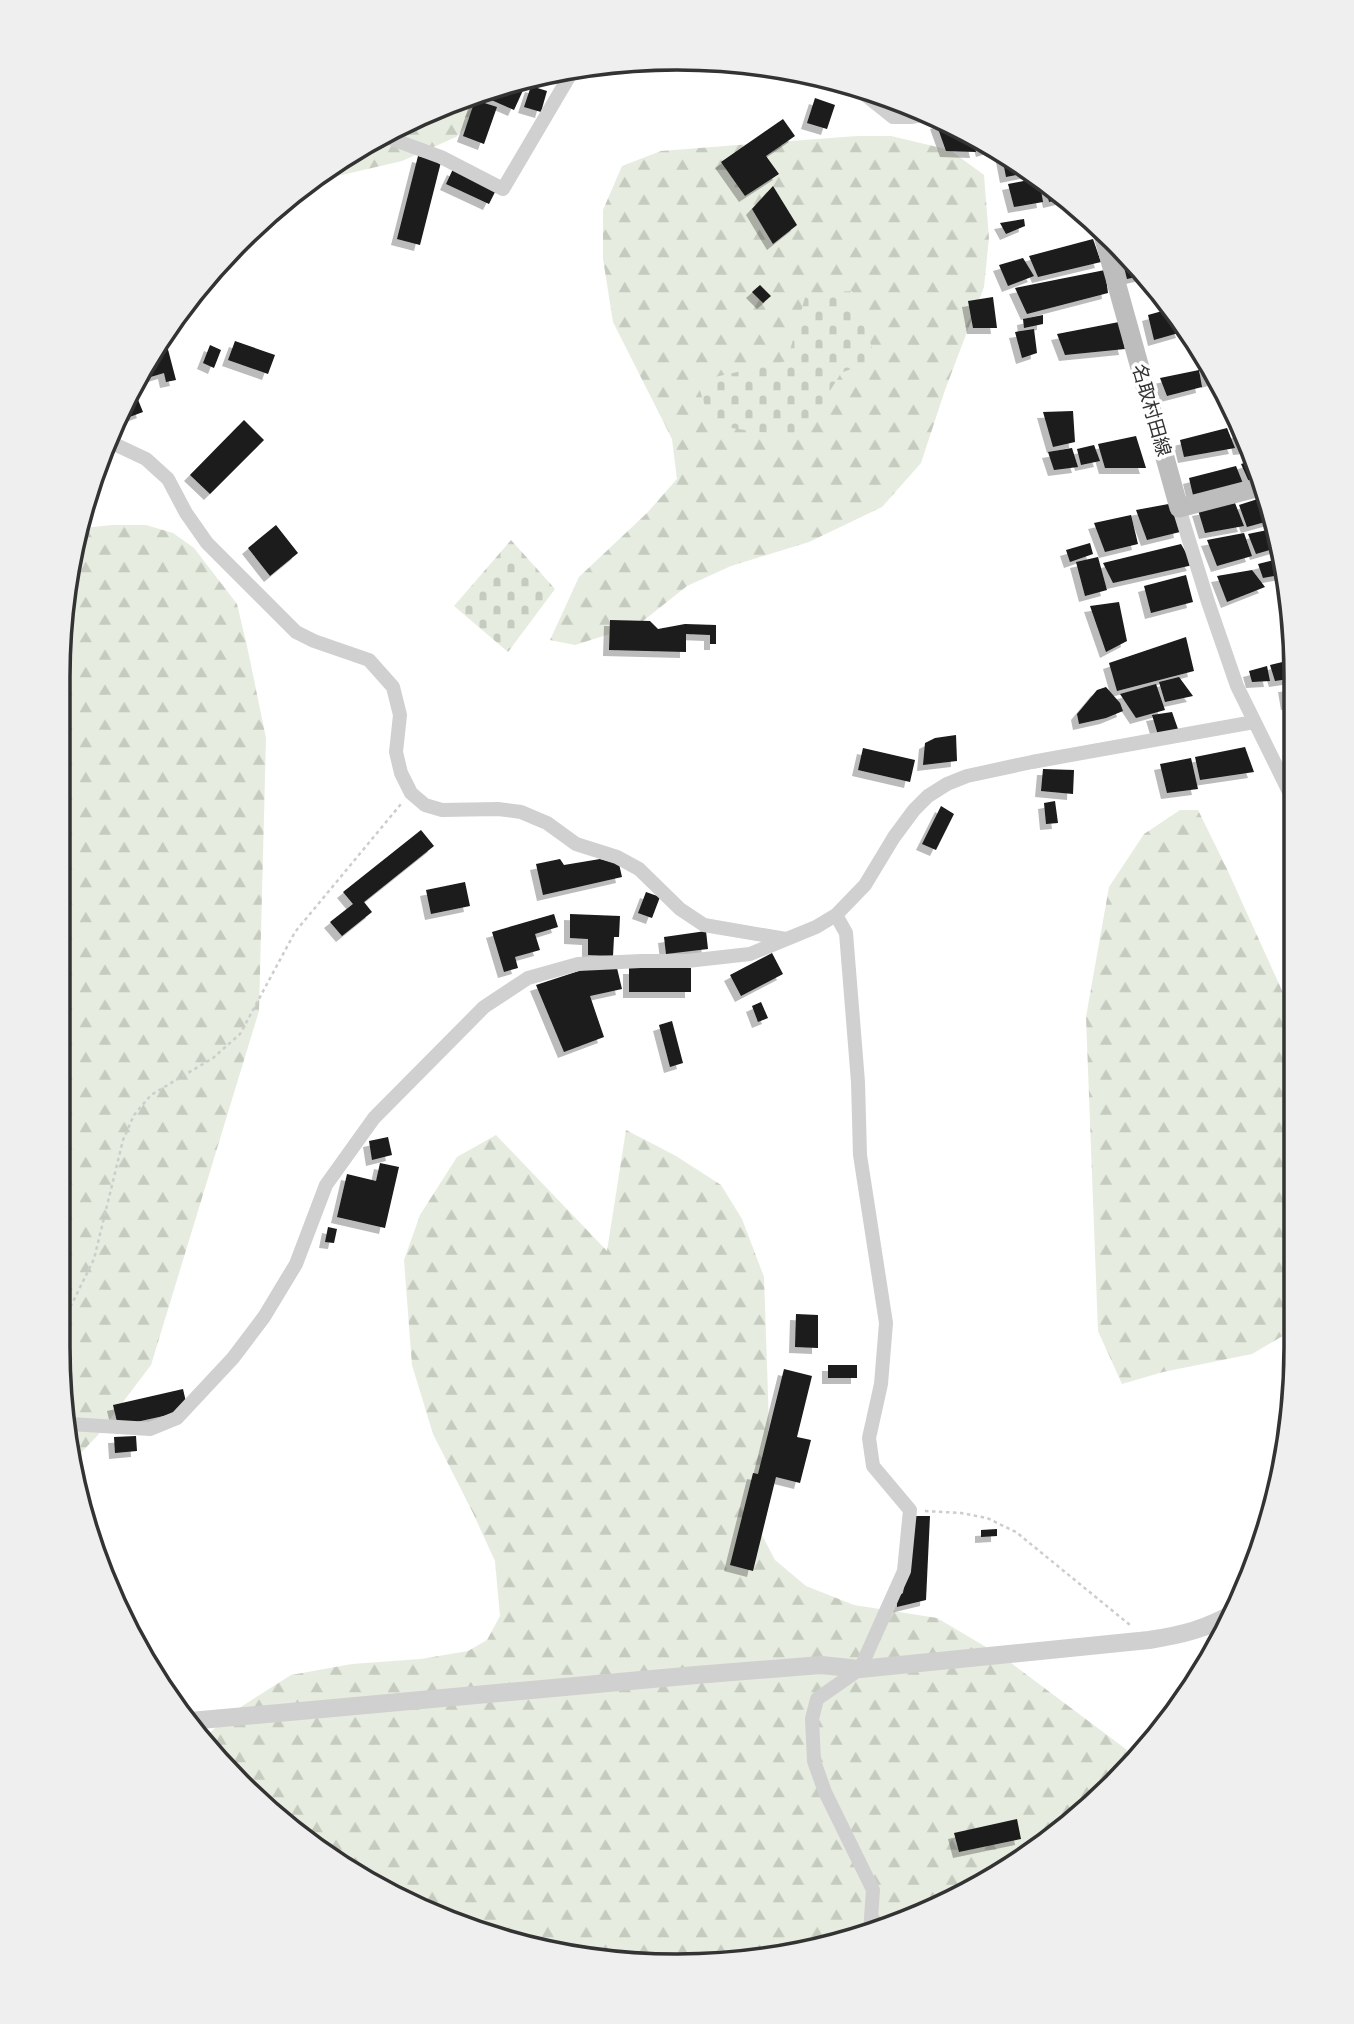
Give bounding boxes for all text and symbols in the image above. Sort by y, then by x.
street label: 名取村田線 [1127,362,1175,459]

